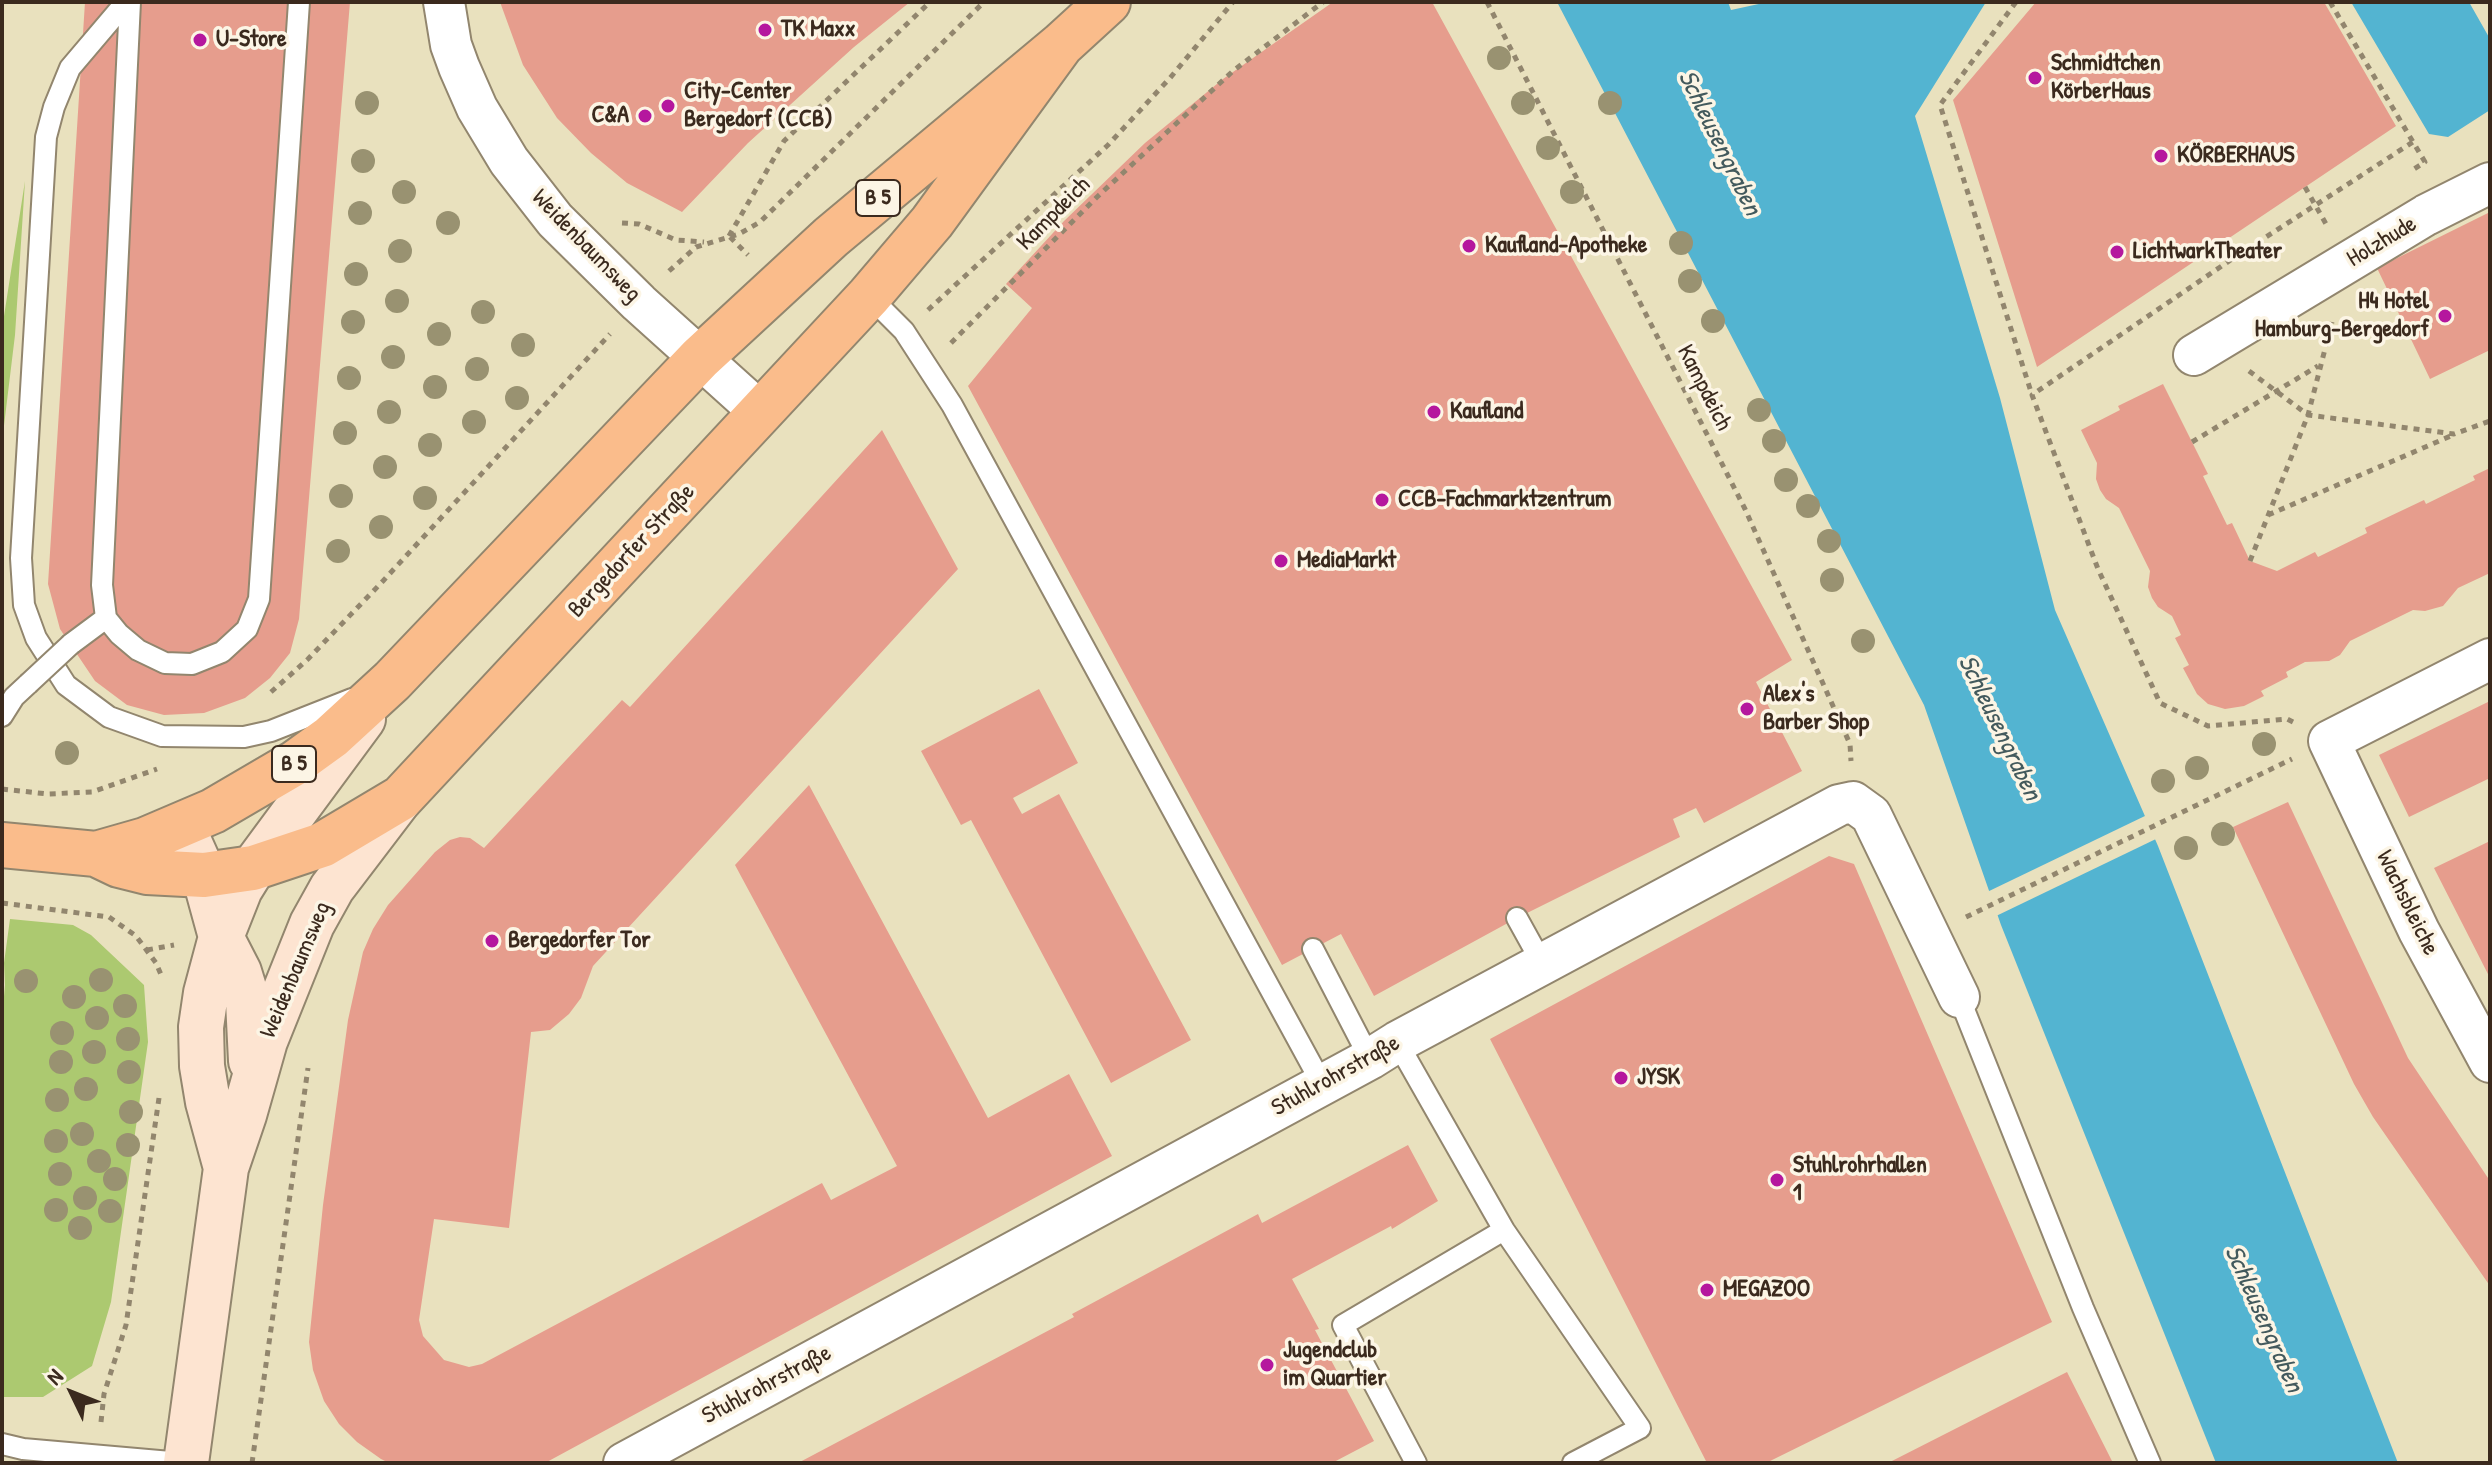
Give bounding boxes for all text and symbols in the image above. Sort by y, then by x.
place label: TK Maxx [781,16,855,44]
marker: TK Maxx [756,21,774,39]
place label: U-Store [216,26,287,54]
marker: U-Store [191,31,209,49]
place label: Schmidtchen KörberHaus [2051,50,2161,106]
water label: Schleusengraben [1671,65,1767,221]
marker: Schmidtchen KörberHaus [2026,69,2044,87]
place label: City-Center Bergedorf (CCB) [684,78,833,134]
marker: City-Center Bergedorf (CCB) [659,97,677,115]
place label: C&A [591,102,629,130]
marker: C&A [636,107,654,125]
place label: KÖRBERHAUS [2177,142,2295,170]
marker: KÖRBERHAUS [2152,147,2170,165]
street label: Kampdeich [1011,171,1097,257]
road number: B 5 [856,180,900,216]
street label: Weidenbaumsweg [525,184,647,308]
street label: Holzhude [2342,210,2422,274]
place label: Kaufland-Apotheke [1485,232,1647,260]
marker: Kaufland-Apotheke [1460,237,1478,255]
place label: LichtwarkTheater [2133,238,2282,266]
marker: LichtwarkTheater [2108,243,2126,261]
place label: H4 Hotel Hamburg-Bergedorf [2255,288,2429,344]
marker: H4 Hotel Hamburg-Bergedorf [2436,307,2454,325]
street label: Kampdeich [1670,340,1738,436]
place label: Kaufland [1450,398,1523,426]
marker: Kaufland [1425,403,1443,421]
street label: Bergedorfer Straße [563,478,701,624]
place label: CCB-Fachmarktzentrum [1398,486,1611,514]
marker: CCB-Fachmarktzentrum [1373,491,1391,509]
place label: MediaMarkt [1297,547,1396,575]
marker: MediaMarkt [1272,552,1290,570]
water label: Schleusengraben [1951,650,2047,806]
place label: Alex's Barber Shop [1763,681,1869,737]
marker: Alex's Barber Shop [1738,700,1756,718]
road number: B 5 [272,746,316,782]
street label: Wachsbleiche [2369,846,2445,960]
street label: Weidenbaumsweg [254,898,338,1042]
place label: Bergedorfer Tor [508,927,651,955]
marker: Bergedorfer Tor [483,932,501,950]
street label: Stuhlrohrstraße [1267,1029,1405,1123]
place label: JYSK [1637,1064,1680,1092]
marker: JYSK [1612,1069,1630,1087]
place label: Stuhlrohrhallen 1 [1793,1152,1927,1208]
marker: Stuhlrohrhallen 1 [1768,1171,1786,1189]
water label: Schleusengraben [2217,1241,2309,1397]
place label: MEGAZOO [1723,1276,1810,1304]
marker: MEGAZOO [1698,1281,1716,1299]
place label: Jugendclub im Quartier [1283,1337,1387,1393]
street label: Stuhlrohrstraße [698,1339,836,1431]
north arrow [32,1353,112,1433]
marker: Jugendclub im Quartier [1258,1356,1276,1374]
text: N [39,1362,69,1391]

